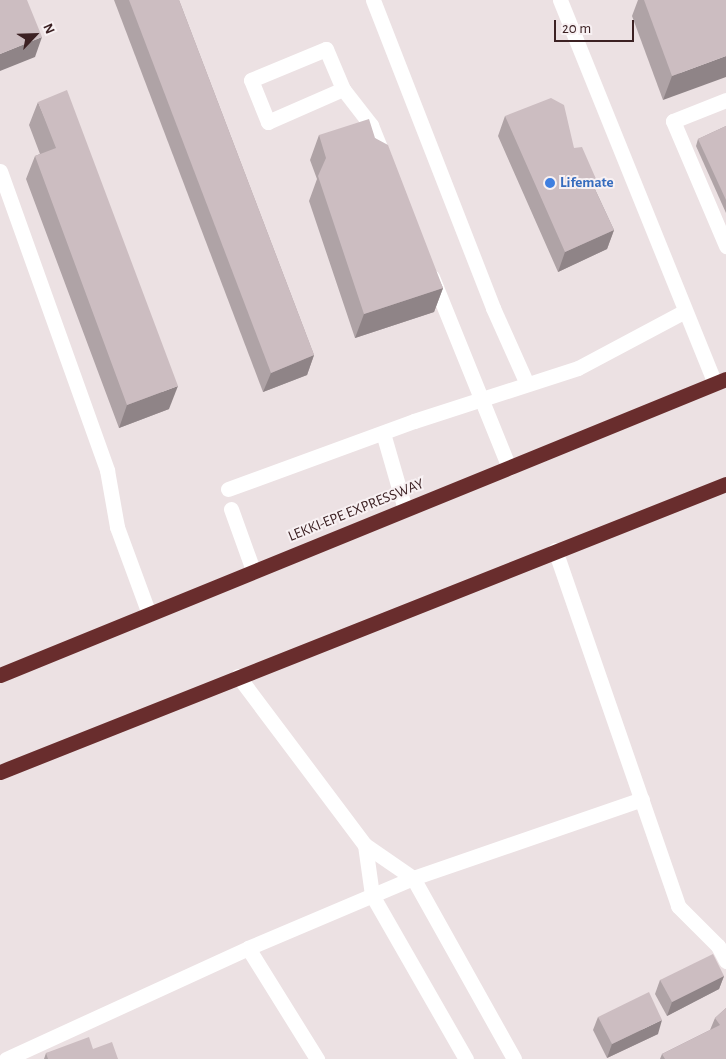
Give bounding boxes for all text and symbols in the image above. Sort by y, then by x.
north arrow [10,10,60,60]
scale bar [556,10,636,42]
text: 20 m [562,21,591,36]
text: N [40,22,57,36]
place label: Lifemate [560,174,614,192]
marker: Lifemate [544,177,556,189]
street label: LEKKI-EPE EXPRESSWAY [285,475,427,545]

